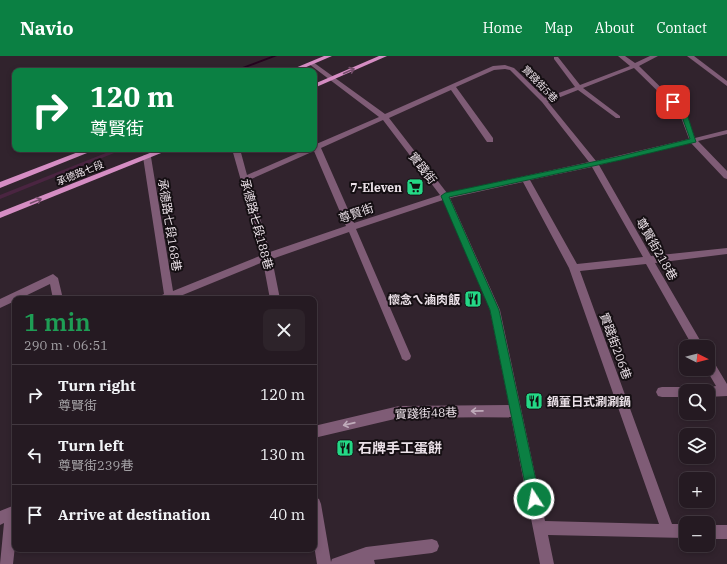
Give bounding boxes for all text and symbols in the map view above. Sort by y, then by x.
text: Navio [20,16,74,40]
text: Home [483,19,522,37]
text: Map [544,19,573,37]
text: About [595,19,634,37]
text: Contact [656,19,707,37]
street label: 實踐街5巷 [519,63,561,105]
one-way arrow [343,67,355,74]
text: 120 m [90,78,174,115]
icon: right [24,84,76,136]
pin [656,85,690,119]
icon: arrive [662,91,684,113]
text: 尊賢街 [90,117,144,140]
street label: 實踐街 [406,149,440,187]
street label: 承德路七段 [54,158,106,188]
street label: 承德路七段188巷 [238,177,276,271]
supermarket icon: 7-Eleven [405,177,425,197]
street label: 承德路七段168巷 [155,178,185,272]
place label: 7-Eleven [350,180,402,195]
one-way arrow [30,197,42,204]
street label: 尊賢街 [337,200,375,226]
street label: 尊賢街218巷 [633,215,681,283]
restaurant icon: 懷念ㄟ滷肉飯 [463,289,483,309]
place label: 懷念ㄟ滷肉飯 [388,292,461,307]
text: 1 min [24,306,91,338]
button: close [263,309,305,351]
street label: 實踐街206巷 [597,311,635,381]
text: 290 m · 06:51 [24,337,108,354]
north arrow [679,340,715,376]
map controls [679,340,715,552]
text: Turn right [58,376,136,395]
icon: right [24,384,46,406]
button: search [679,384,715,420]
text: 120 m [260,385,305,404]
restaurant icon: 鍋董日式涮涮鍋 [524,391,544,411]
place label: 鍋董日式涮涮鍋 [547,394,631,409]
text: 尊賢街 [58,397,97,414]
street label: 實踐街48巷 [395,404,457,422]
one-way arrow [471,407,484,415]
one-way arrow [342,420,355,428]
button: layers [679,428,715,464]
text: Turn left [58,436,124,455]
restaurant icon: 石牌手工蛋餅 [335,438,355,458]
place label: 石牌手工蛋餅 [358,439,442,457]
icon: left [24,444,46,466]
text: 130 m [260,445,305,464]
text: 尊賢街239巷 [58,457,133,474]
button: + [679,472,715,508]
position arrow [513,478,555,520]
icon: arrive [24,504,46,526]
text: Arrive at destination [58,505,210,524]
text: 40 m [269,505,305,524]
button: − [679,516,715,552]

